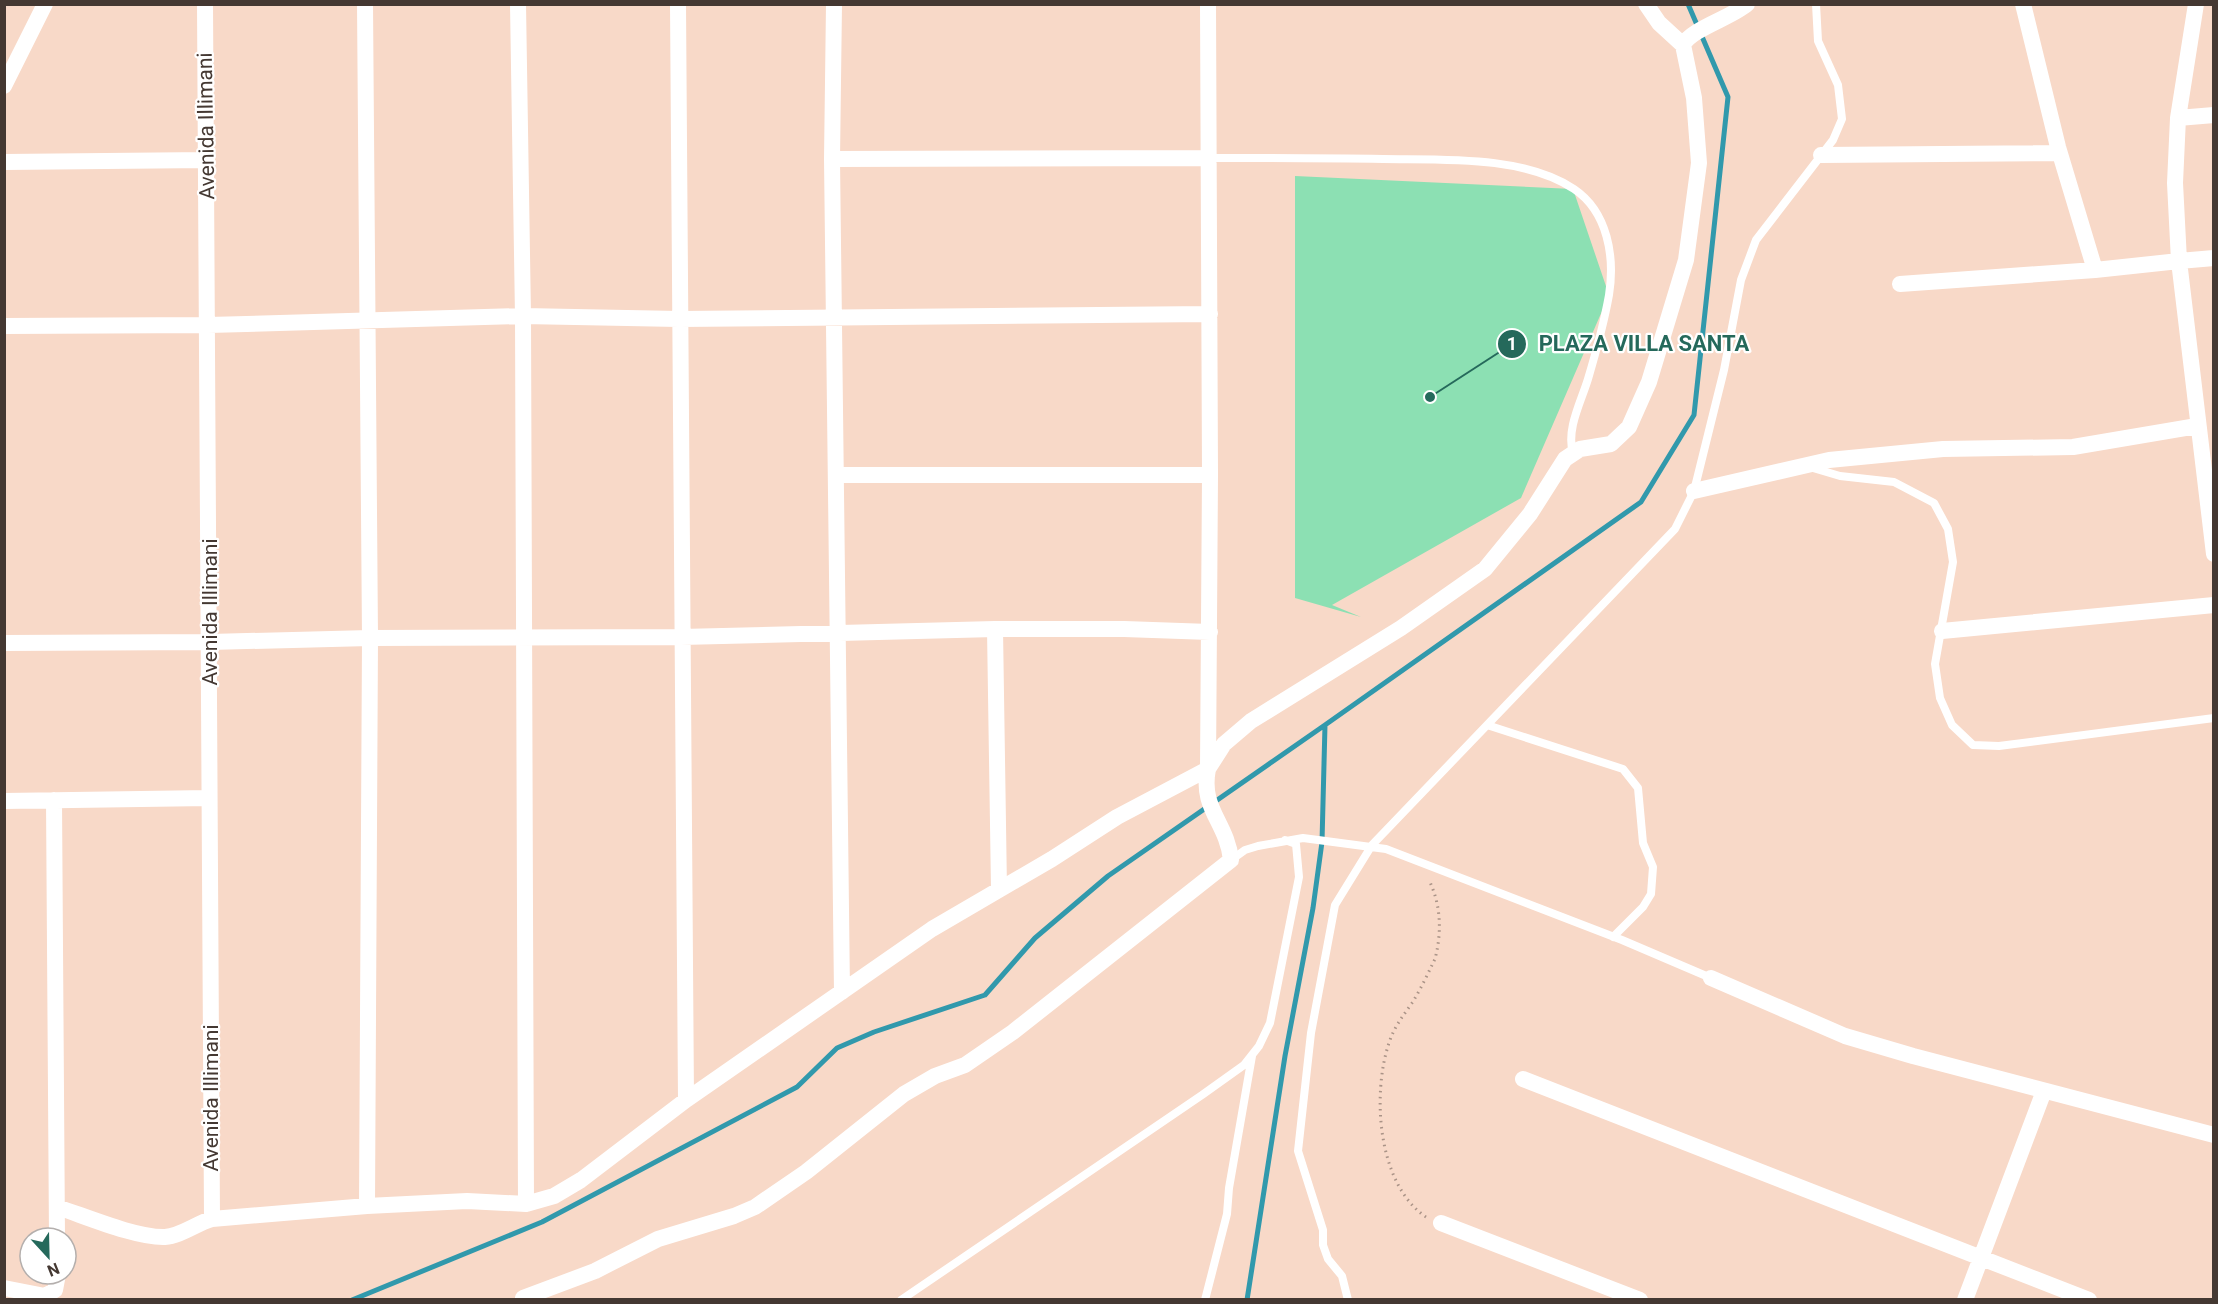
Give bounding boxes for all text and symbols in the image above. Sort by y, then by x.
street label: Avenida Illimani [193,52,219,200]
callout: PLAZA VILLA SANTA [1497,324,1762,364]
text: PLAZA VILLA SANTA [1539,331,1750,356]
text: 1 [1507,333,1517,354]
street label: Avenida Illimani [198,538,222,686]
street label: Avenida Illimani [199,1024,223,1172]
north arrow [18,1226,78,1286]
text: N [45,1259,62,1280]

